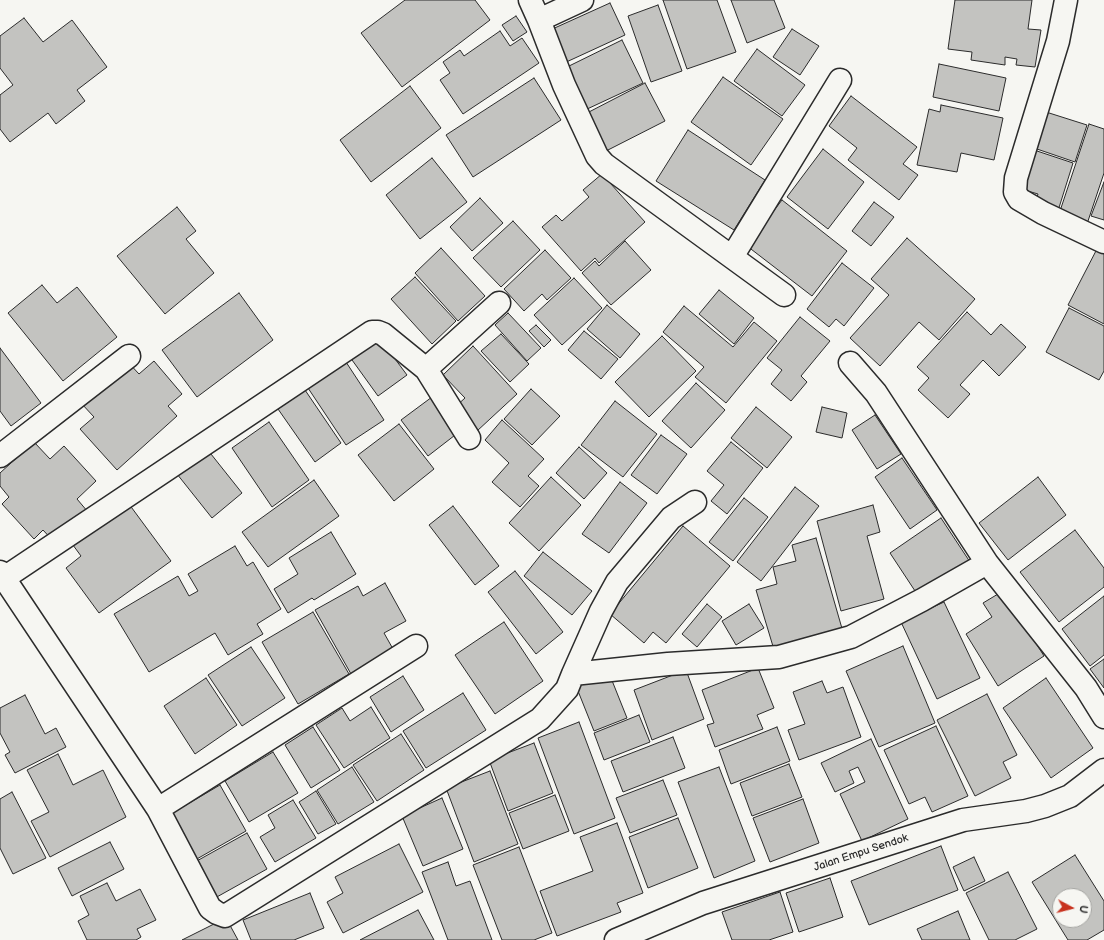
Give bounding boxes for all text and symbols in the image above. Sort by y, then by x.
street label: Jalan Empu Sendok [812,831,910,875]
north arrow [1052,888,1092,928]
text: U [1076,905,1090,914]

